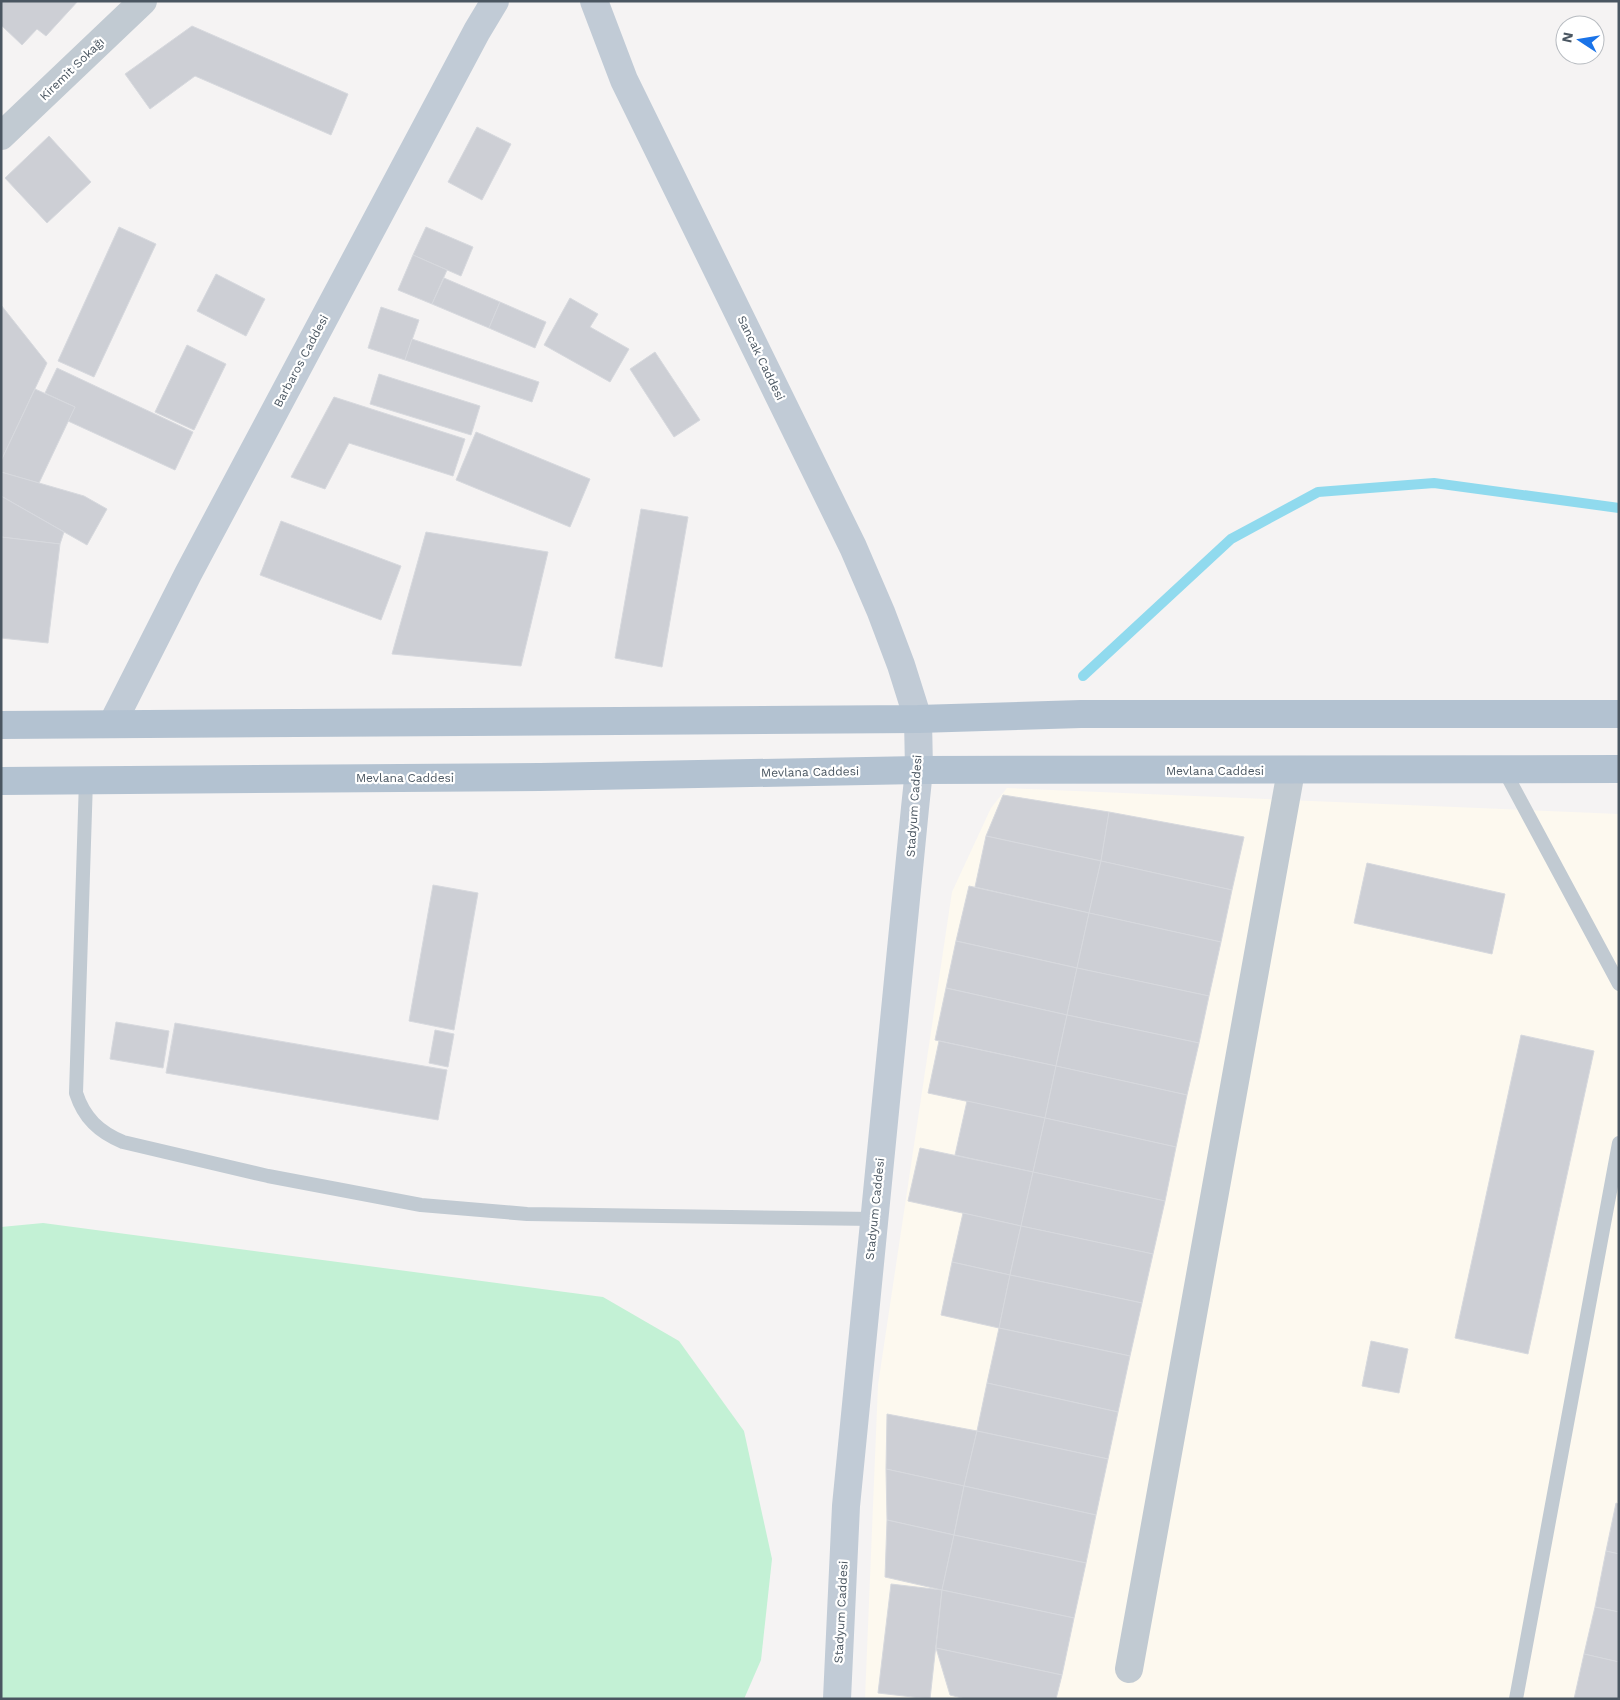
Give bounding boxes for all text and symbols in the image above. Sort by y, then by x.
north arrow [1555,15,1605,65]
text: N [1558,31,1576,44]
street label: Kiremit Sokağı [37,35,107,103]
street label: Barbaros Caddesi [271,312,331,410]
street label: Sancak Caddesi [734,313,788,403]
street label: Stadyum Caddesi [903,754,925,858]
street label: Mevlana Caddesi [761,764,859,780]
street label: Mevlana Caddesi [1166,764,1264,778]
street label: Mevlana Caddesi [356,771,454,785]
street label: Stadyum Caddesi [863,1157,887,1261]
street label: Stadyum Caddesi [831,1560,851,1664]

